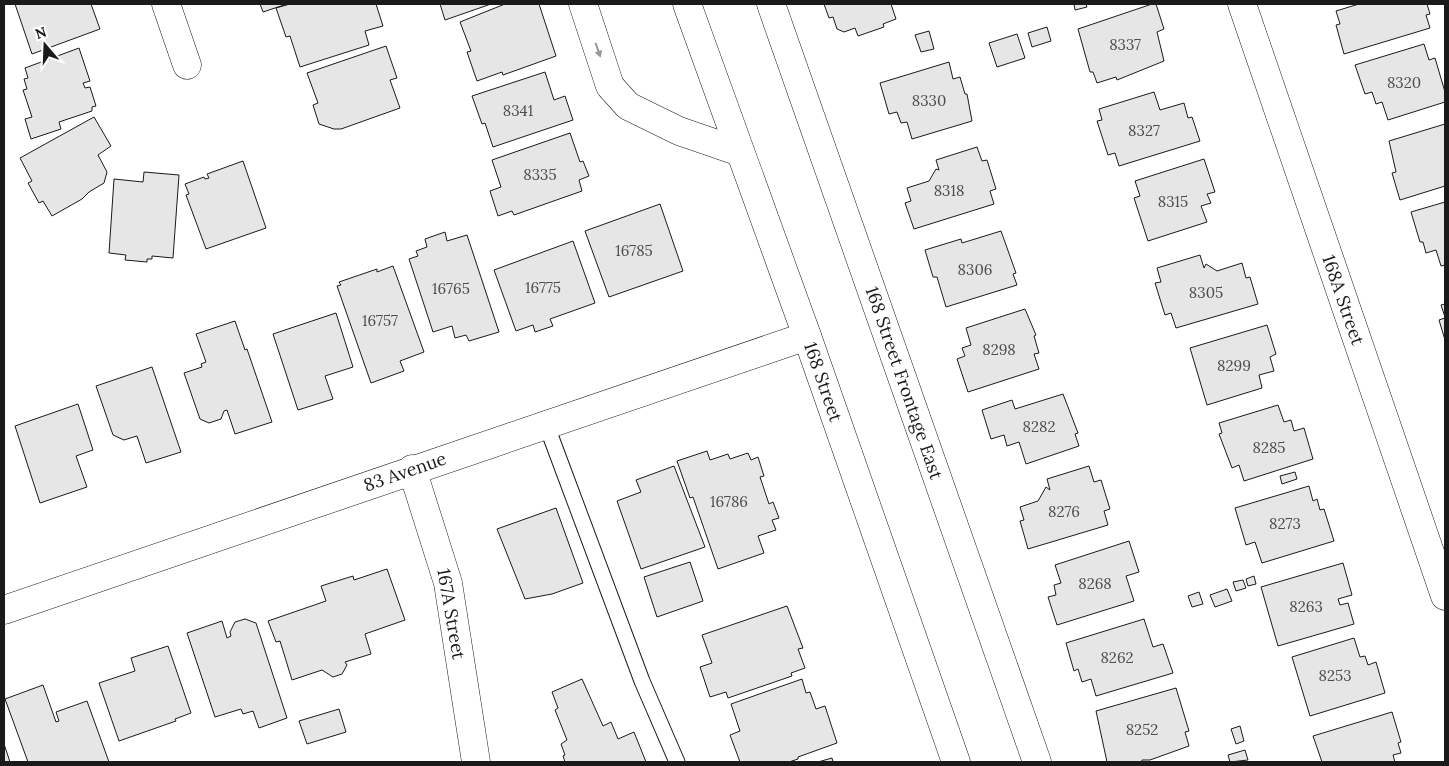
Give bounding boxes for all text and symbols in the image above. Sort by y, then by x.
north arrow [20,20,70,70]
text: N [33,22,49,43]
house number: 8337 [1109,35,1141,54]
one-way arrow [594,43,602,58]
house number: 8320 [1387,73,1421,92]
house number: 8330 [912,91,946,110]
house number: 8341 [503,101,533,120]
house number: 8327 [1128,121,1160,140]
house number: 8335 [523,165,557,184]
house number: 8318 [934,181,964,200]
house number: 8315 [1158,192,1188,211]
house number: 16785 [615,241,653,260]
street label: 168A Street [1317,252,1370,348]
house number: 8306 [958,260,992,279]
house number: 16775 [525,278,561,297]
house number: 16765 [432,279,470,298]
street label: 168 Street Frontage East [861,283,948,482]
house number: 8305 [1189,283,1223,302]
house number: 16757 [362,311,398,330]
street label: 168 Street [799,339,848,425]
house number: 8298 [982,340,1016,359]
house number: 8299 [1217,356,1251,375]
house number: 8282 [1023,417,1055,436]
house number: 8285 [1252,438,1286,457]
street label: 83 Avenue [360,447,449,496]
house number: 16786 [710,492,748,511]
house number: 8276 [1048,502,1080,521]
house number: 8273 [1269,514,1301,533]
street label: 167A Street [432,567,471,661]
house number: 8268 [1078,574,1112,593]
house number: 8263 [1289,597,1323,616]
house number: 8262 [1100,648,1134,667]
house number: 8253 [1318,666,1352,685]
house number: 8252 [1126,720,1158,739]

